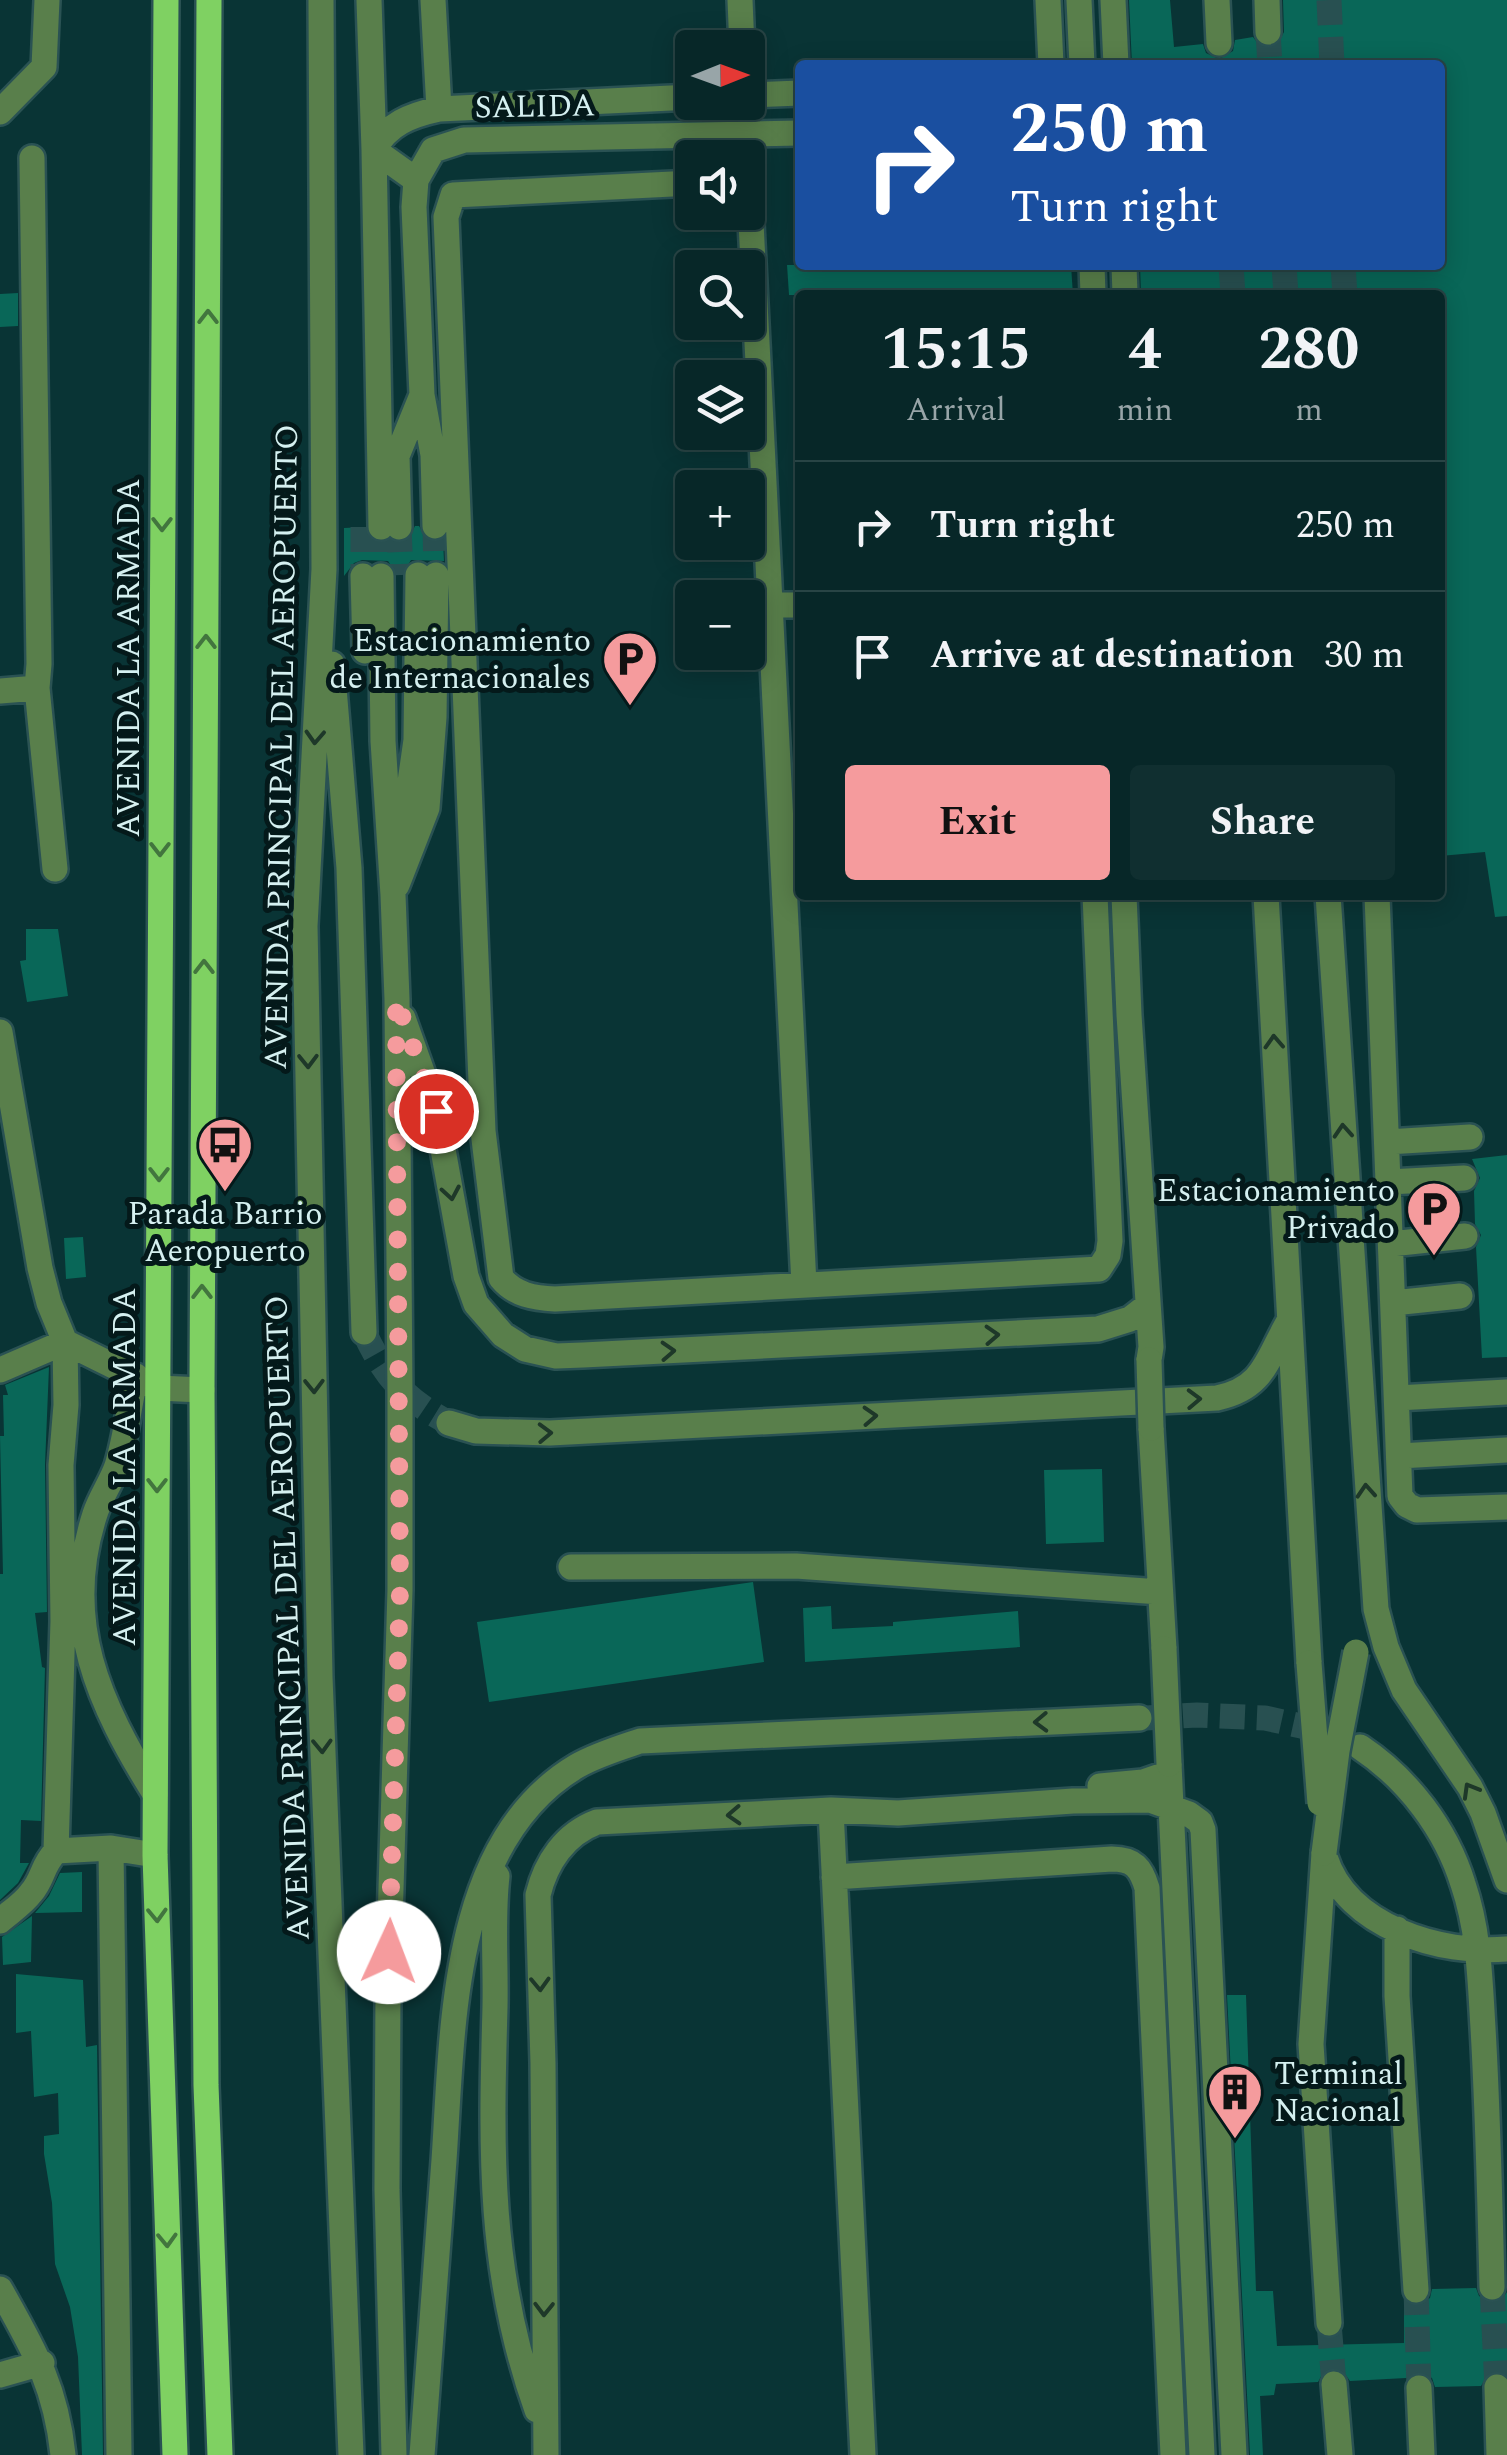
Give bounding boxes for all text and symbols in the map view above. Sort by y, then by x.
north arrow [675,30,765,120]
map controls [675,30,765,670]
text: 250 m [1010,77,1208,183]
street label: SALIDA [474,81,596,133]
icon: right [845,100,975,230]
button: sound [675,140,765,230]
text: Turn right [1010,173,1219,242]
button: search [675,250,765,340]
text: 15:15 [881,304,1031,396]
text: 4 [1128,304,1162,396]
text: 280 [1258,304,1359,396]
one-way arrow [197,309,218,325]
button: layers [675,360,765,450]
text: Arrival [906,386,1006,435]
text: min [1117,386,1173,435]
text: m [1295,386,1323,435]
street label: AVENIDA PRINCIPAL DEL AEROPUERTO [252,424,312,1070]
button: + [675,470,765,560]
street label: AVENIDA LA ARMADA [105,479,154,837]
text: Turn right [930,497,1115,555]
text: 250 m [1296,497,1395,555]
icon: right [845,499,900,554]
one-way arrow [151,516,173,532]
button: − [675,580,765,670]
place label: Estacionamiento de Internacionales [330,617,591,703]
text: Arrive at destination [930,627,1294,685]
text: 30 m [1324,627,1404,685]
parking icon: Estacionamiento de Internacionales [600,629,660,708]
icon: arrive [845,629,900,684]
one-way arrow [195,634,217,650]
one-way arrow [305,729,326,745]
button: Exit [845,765,1110,880]
button: Share [1130,765,1395,880]
one-way arrow [149,842,171,857]
one-way arrow [193,959,215,974]
one-way arrow [1264,1033,1285,1049]
one-way arrow [297,1054,318,1070]
pin [394,1069,479,1154]
icon: arrive [409,1084,464,1139]
bus stop icon: Parada Barrio Aeropuerto [195,1115,255,1194]
one-way arrow [1333,1123,1354,1139]
one-way arrow [148,1166,170,1182]
place label: Estacionamiento Privado [1157,1167,1395,1253]
parking icon: Estacionamiento Privado [1404,1179,1464,1258]
one-way arrow [440,1185,461,1201]
place label: Parada Barrio Aeropuerto [127,1190,323,1276]
one-way arrow [192,1284,213,1300]
street label: AVENIDA LA ARMADA [101,1288,150,1646]
street label: AVENIDA PRINCIPAL DEL AEROPUERTO [252,1294,324,1942]
one-way arrow [985,1325,1001,1346]
one-way arrow [660,1341,676,1362]
one-way arrow [303,1380,325,1395]
one-way arrow [1187,1389,1203,1410]
one-way arrow [862,1406,878,1427]
one-way arrow [537,1422,553,1443]
one-way arrow [146,1478,168,1494]
one-way arrow [1356,1482,1377,1498]
one-way arrow [1033,1712,1049,1733]
one-way arrow [312,1739,333,1755]
one-way arrow [1463,1783,1482,1801]
one-way arrow [725,1804,741,1825]
position arrow [337,1900,441,2004]
one-way arrow [147,1908,168,1924]
one-way arrow [530,1977,551,1993]
place label: Terminal Nacional [1274,2050,1403,2136]
building icon: Terminal Nacional [1205,2062,1265,2141]
one-way arrow [157,2233,178,2249]
one-way arrow [533,2302,554,2318]

